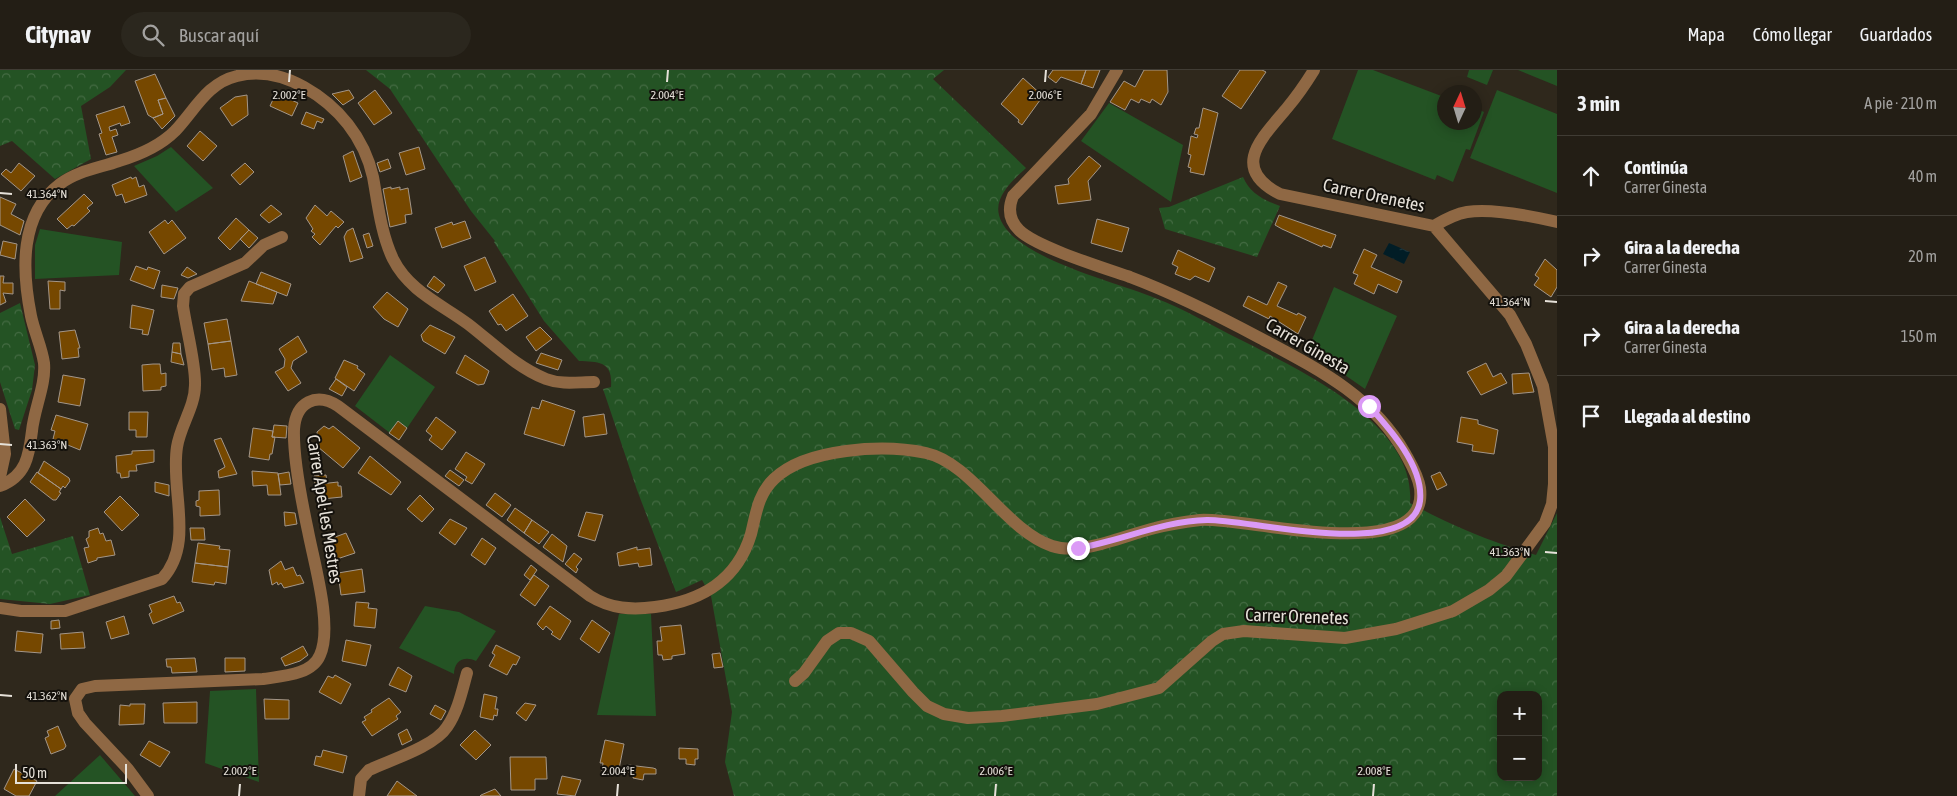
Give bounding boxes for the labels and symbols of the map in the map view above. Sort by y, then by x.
north arrow [1437,85,1482,130]
text: 2.002°E [272,88,306,102]
text: 2.004°E [650,88,684,102]
text: 2.006°E [1028,88,1062,102]
street label: Carrer Orenetes [1321,174,1427,216]
text: 41.364°N [27,187,67,201]
text: 41.364°N [1490,295,1530,309]
street label: Carrer Ginesta [1262,314,1354,378]
route start [1358,395,1381,418]
street label: Carrer Apel·les Mestres [303,433,347,585]
text: 41.363°N [27,438,67,452]
route end [1067,537,1090,560]
text: 41.363°N [1490,545,1530,559]
street label: Carrer Orenetes [1245,604,1349,628]
text: 41.362°N [27,689,67,703]
scale bar [15,761,128,784]
text: 2.002°E [223,764,257,778]
text: 2.004°E [601,764,635,778]
text: 2.006°E [979,764,1013,778]
text: 2.008°E [1357,764,1391,778]

